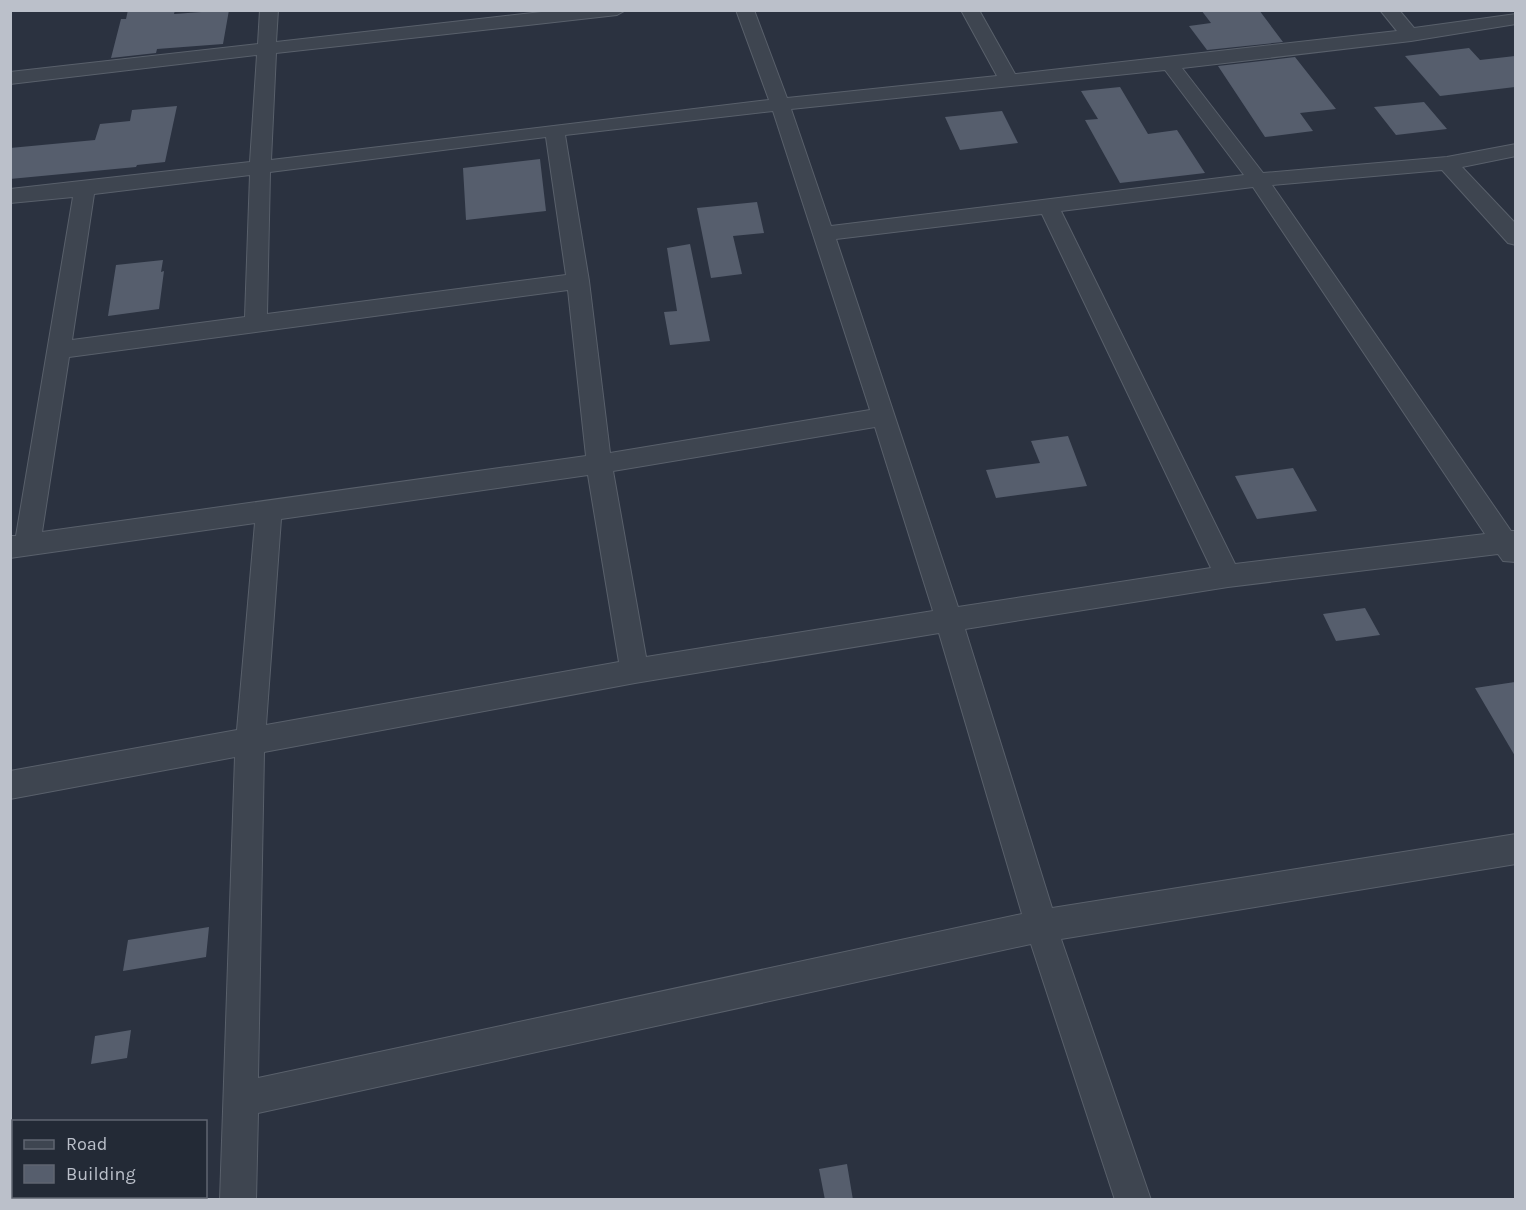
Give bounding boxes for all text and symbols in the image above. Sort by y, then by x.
legend [12,1120,207,1198]
text: Road [66,1133,107,1155]
text: Building [66,1163,136,1185]

